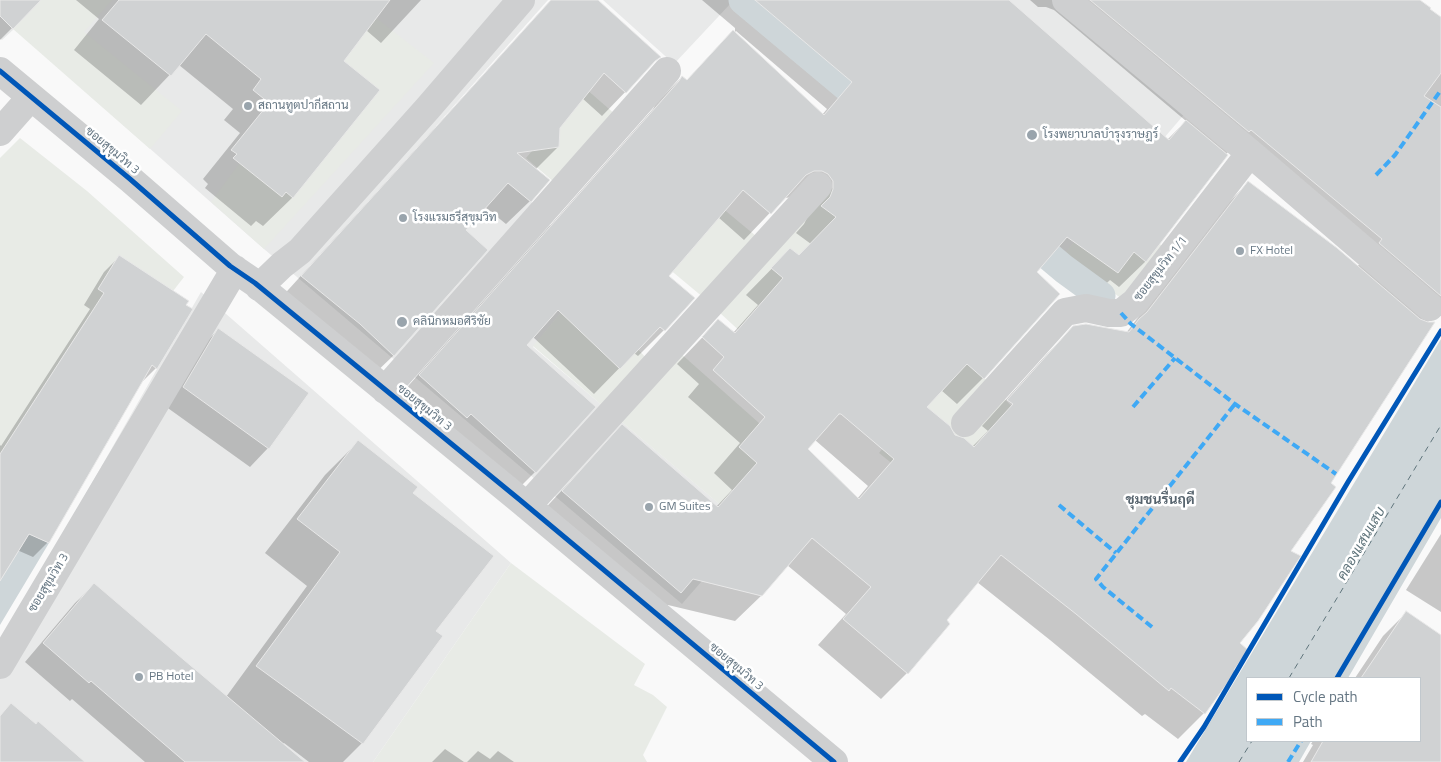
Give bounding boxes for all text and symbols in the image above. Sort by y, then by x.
place label: สถานทูตปากีสถาน [258,99,349,113]
marker: สถานทูตปากีสถาน [242,100,254,112]
street label: ซอยสุขุมวิท 3 [82,124,142,178]
marker: โรงพยาบาลบำรุงราษฎร์ [1025,128,1039,142]
place label: โรงพยาบาลบำรุงราษฎร์ [1043,128,1158,142]
place label: โรงแรมธรีสุขุมวิท [413,211,497,225]
marker: โรงแรมธรีสุขุมวิท [397,212,409,224]
street label: ซอยสุขุมวิท 1/1 [1131,234,1191,304]
place label: FX Hotel [1250,244,1293,258]
marker: FX Hotel [1234,245,1246,257]
marker: คลินิกหมอศิริชัย [395,315,409,329]
place label: คลินิกหมอศิริชัย [413,315,491,329]
street label: ซอยสุขุมวิท 3 [394,382,454,434]
district label: ชุมชนรื่นฤดี [1125,493,1195,509]
place label: GM Suites [659,500,710,514]
marker: GM Suites [643,501,655,513]
water label: คลองแสนแสบ [1334,504,1390,584]
street label: ซอยสุขุมวิท 3 [26,551,72,615]
street label: ซอยสุขุมวิท 3 [706,640,766,694]
place label: PB Hotel [149,670,194,684]
marker: PB Hotel [133,671,145,683]
legend [1246,677,1421,742]
text: Cycle path [1293,685,1358,708]
text: Path [1293,710,1323,733]

